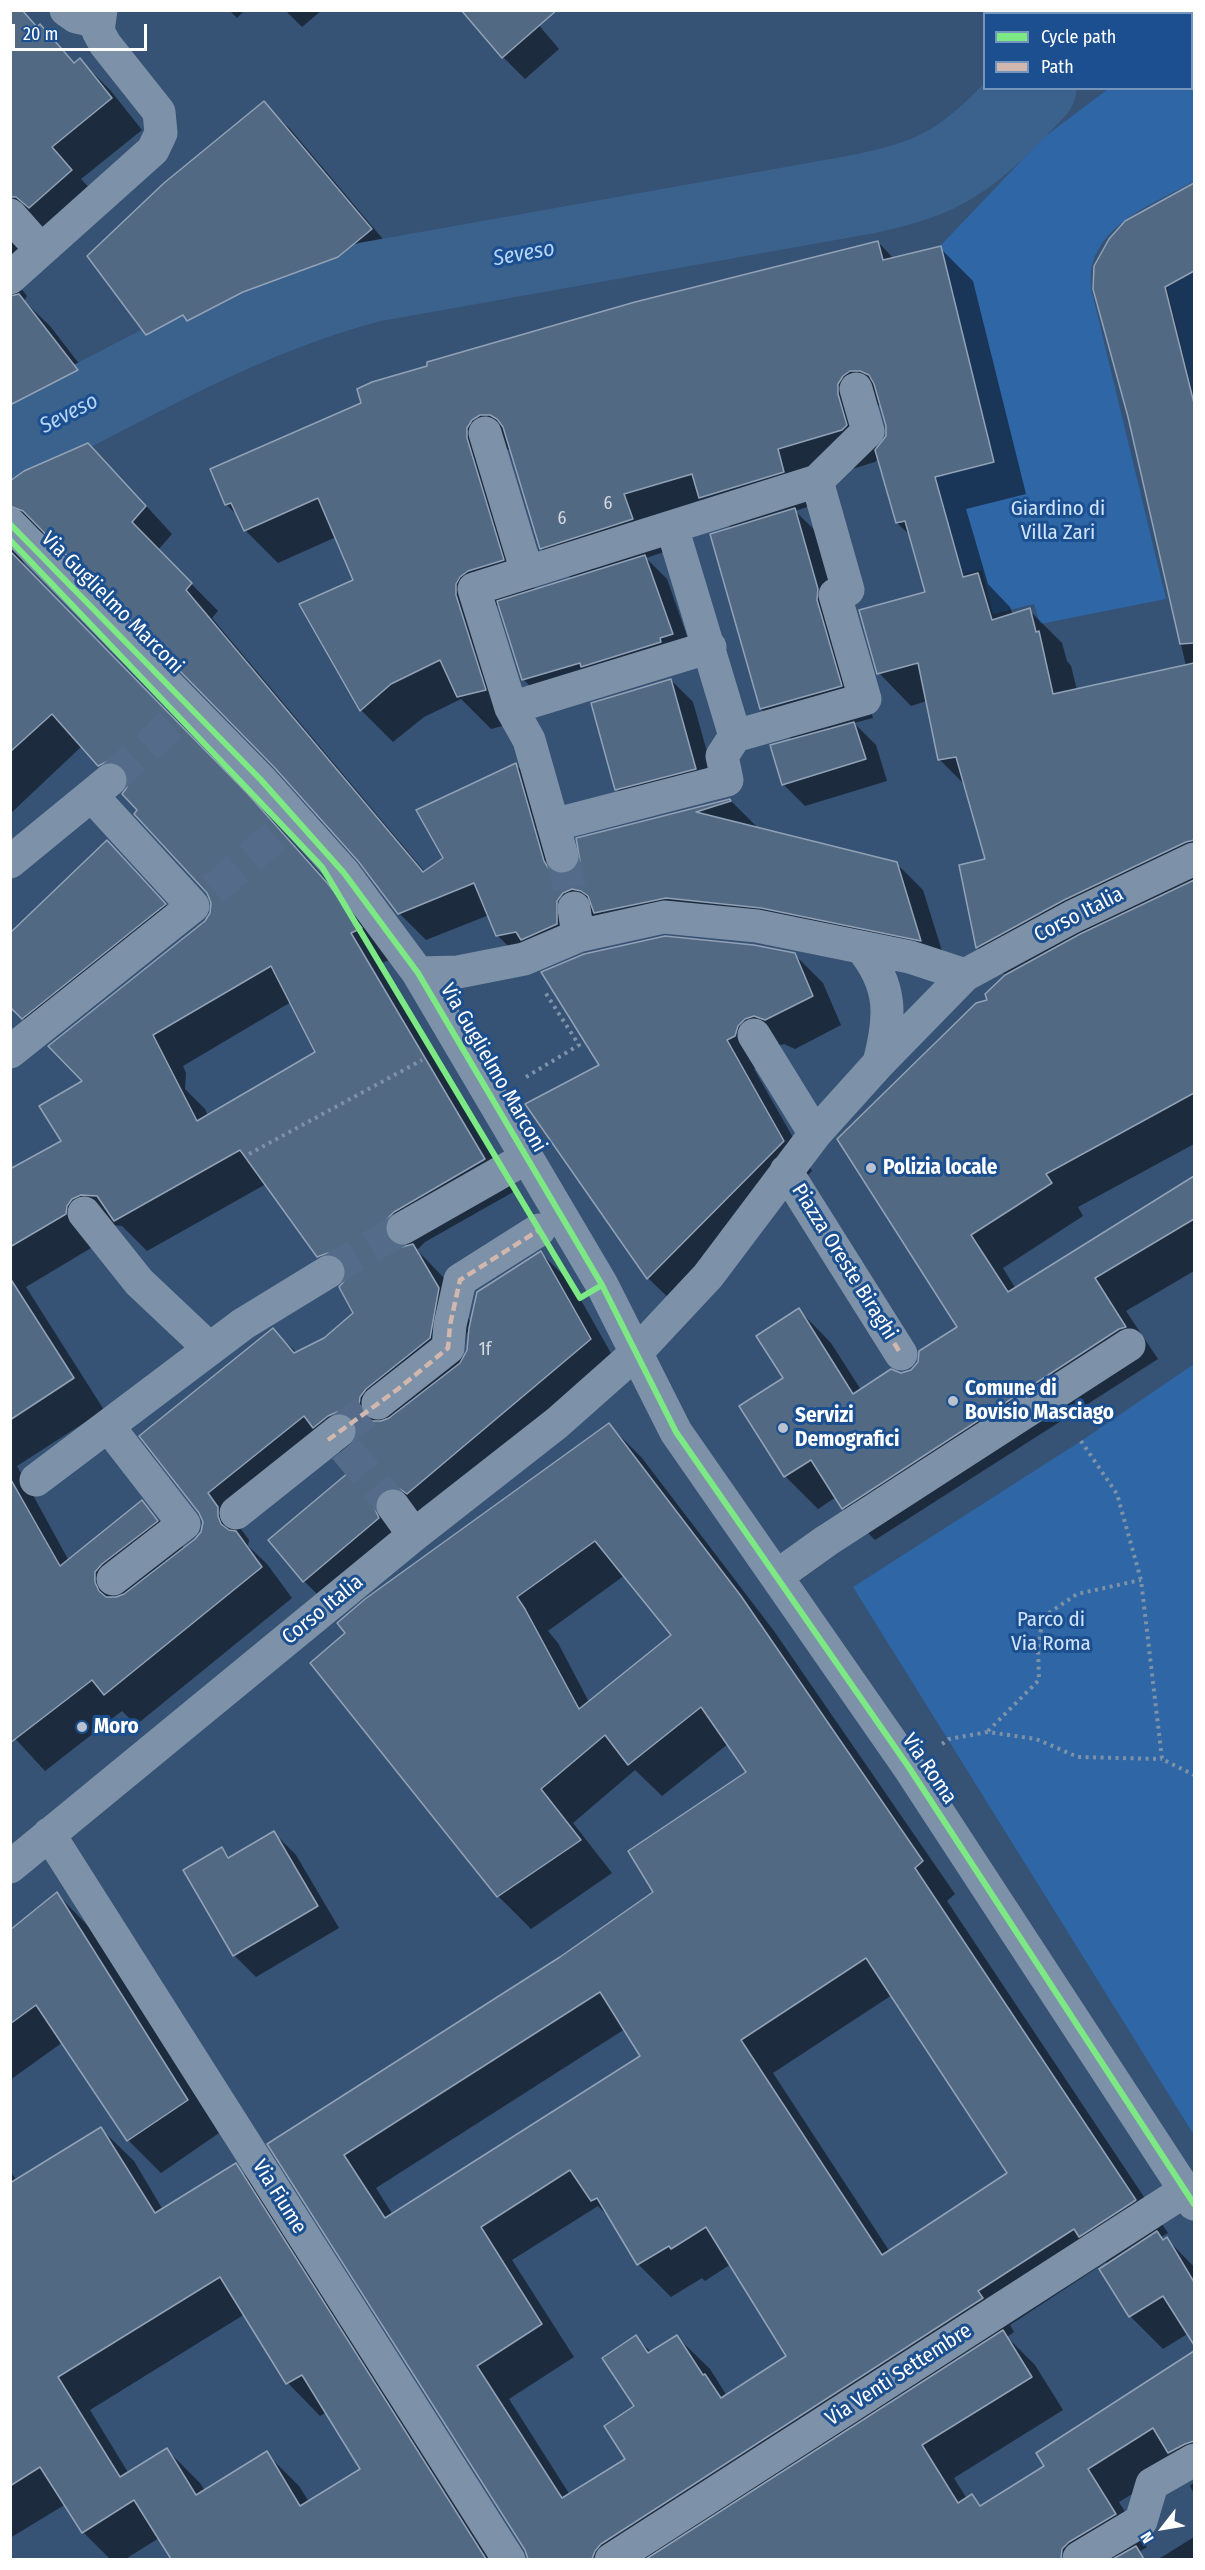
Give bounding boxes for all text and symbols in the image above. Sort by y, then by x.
scale bar [15,12,150,50]
legend [983,12,1193,90]
text: 20 m [23,23,58,45]
text: Cycle path [1041,26,1116,48]
text: Path [1041,56,1074,78]
water label: Seveso [491,236,557,272]
water label: Seveso [35,388,103,440]
house number: 6 [604,493,612,515]
park label: Giardino di Villa Zari [1011,496,1105,546]
house number: 6 [558,508,566,530]
street label: Via Guglielmo Marconi [36,527,188,679]
street label: Corso Italia [1030,882,1128,948]
street label: Via Guglielmo Marconi [434,979,552,1157]
place label: Polizia locale [883,1155,997,1181]
marker: Polizia locale [864,1161,878,1175]
street label: Piazza Oreste Biraghi [786,1179,902,1345]
house number: 1f [479,1339,491,1361]
place label: Comune di Bovisio Masciago [965,1376,1114,1426]
marker: Comune di Bovisio Masciago [946,1394,960,1408]
place label: Servizi Demografici [795,1403,899,1453]
marker: Servizi Demografici [776,1421,790,1435]
street label: Corso Italia [277,1570,369,1650]
park label: Parco di Via Roma [1011,1607,1091,1657]
place label: Moro [94,1714,139,1740]
marker: Moro [75,1720,89,1734]
street label: Via Roma [896,1729,962,1809]
street label: Via Fiume [246,2155,312,2239]
street label: Via Venti Settembre [821,2318,977,2432]
north arrow [1133,2498,1193,2558]
text: N [1137,2529,1158,2547]

